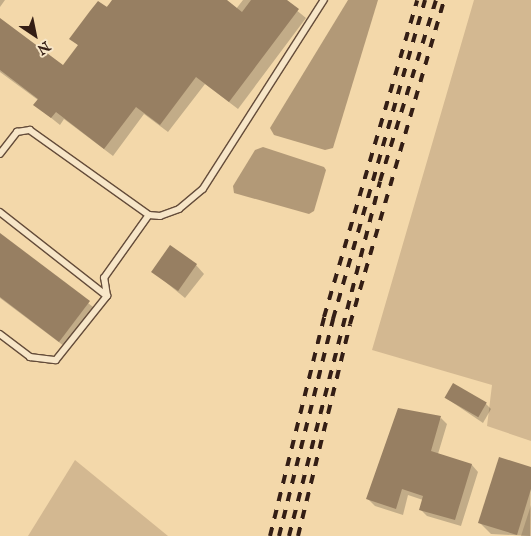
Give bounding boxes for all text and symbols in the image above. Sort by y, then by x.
north arrow [10,10,60,60]
text: N [33,37,53,58]

